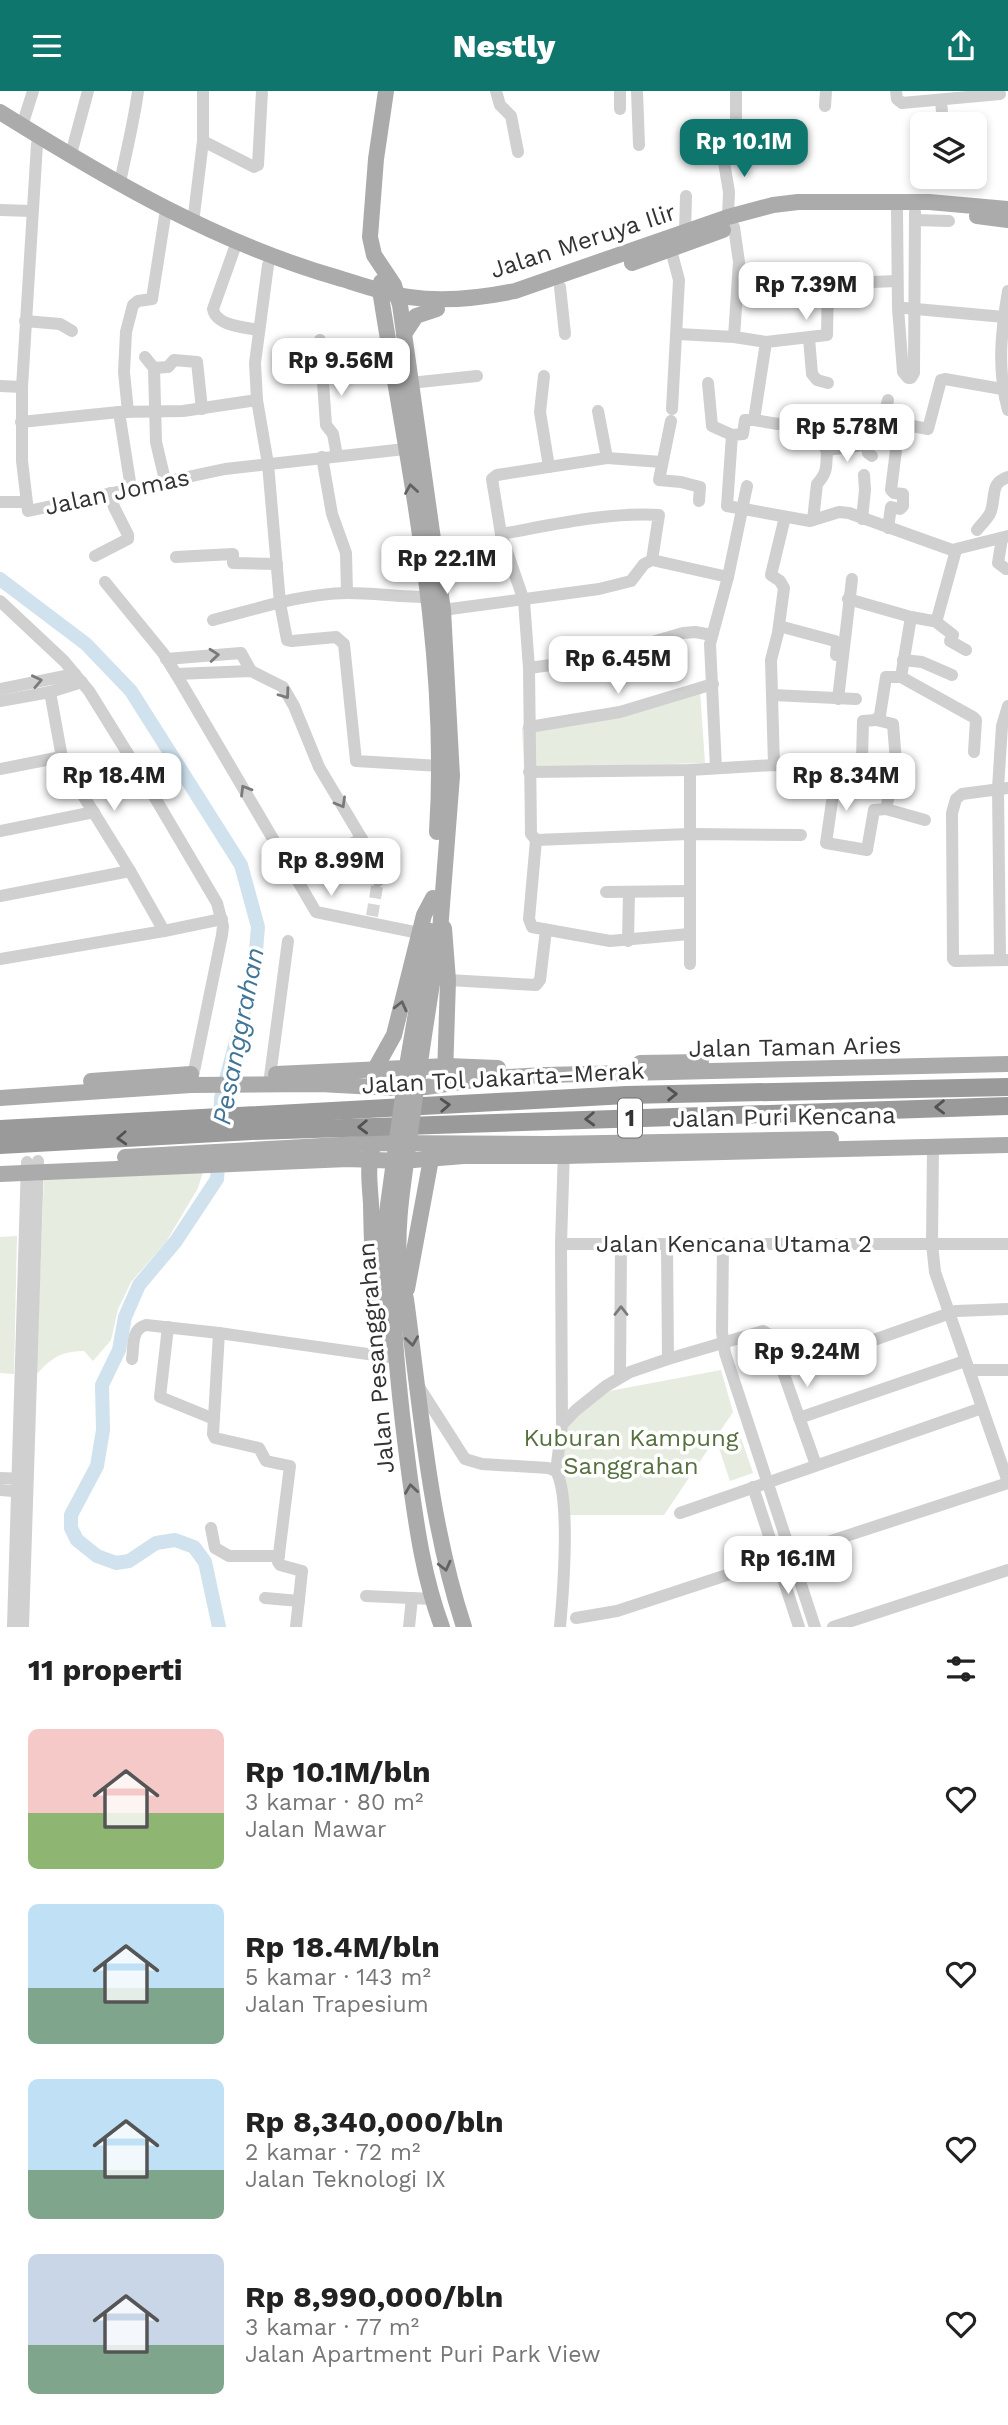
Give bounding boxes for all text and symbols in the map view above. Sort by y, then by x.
icon: menu [28,27,66,65]
text: Nestly [453,27,555,65]
icon: share [942,27,980,65]
map controls [910,112,987,189]
button: layers [910,112,987,189]
pin: Rp 10.1M [672,119,816,179]
text: Rp 10.1M [696,128,792,155]
street label: Jalan Meruya Ilir [487,198,679,284]
pin: Rp 7.39M [734,263,878,322]
text: Rp 7.39M [755,271,857,298]
pin: Rp 9.56M [269,338,413,398]
text: Rp 9.56M [288,347,394,374]
pin: Rp 5.78M [775,405,919,464]
text: Rp 5.78M [795,413,899,440]
street label: Jalan Jomas [42,463,192,521]
one-way arrow [404,483,419,495]
pin: Rp 22.1M [375,537,519,596]
text: Rp 22.1M [397,545,497,572]
pin: Rp 6.45M [546,637,690,696]
text: Rp 6.45M [565,645,671,672]
one-way arrow [209,648,220,663]
one-way arrow [31,675,43,690]
one-way arrow [277,686,289,698]
pin: Rp 18.4M [42,753,186,813]
pin: Rp 8.34M [774,753,918,813]
text: Rp 18.4M [62,762,166,789]
text: Rp 8.34M [792,762,900,789]
one-way arrow [240,785,253,798]
one-way arrow [332,795,345,808]
pin: Rp 8.99M [259,839,403,898]
text: Rp 8.99M [277,847,385,874]
water label: Pesanggrahan [206,945,270,1127]
one-way arrow [393,1001,407,1013]
street label: Jalan Taman Aries [688,1031,902,1063]
street label: Jalan Tol Jakarta–Merak [361,1057,646,1099]
one-way arrow [667,1087,678,1102]
one-way arrow [440,1097,451,1112]
road number: 1 [618,1099,642,1137]
one-way arrow [934,1099,945,1115]
street label: Jalan Puri Kencana [672,1101,896,1133]
one-way arrow [584,1112,595,1127]
one-way arrow [357,1120,368,1135]
one-way arrow [117,1130,128,1145]
street label: Jalan Kencana Utama 2 [596,1230,872,1258]
street label: Jalan Pesanggrahan [352,1241,400,1475]
one-way arrow [613,1305,629,1315]
pin: Rp 9.24M [735,1329,879,1389]
one-way arrow [404,1336,419,1347]
text: Rp 9.24M [754,1338,860,1365]
park label: Kuburan Kampung Sanggrahan [523,1424,739,1480]
one-way arrow [404,1483,419,1495]
pin: Rp 16.1M [716,1537,860,1596]
text: Rp 16.1M [740,1545,836,1572]
one-way arrow [437,1560,451,1572]
icon: filters [942,1650,980,1688]
text: 11 properti [28,1652,183,1687]
text: Rp 10.1M/bln [245,1754,431,1789]
icon: home [84,1757,168,1841]
icon: heart [942,1780,980,1818]
text: 3 kamar · 80 m² [245,1789,423,1816]
text: Jalan Mawar [245,1816,386,1843]
text: Rp 18.4M/bln [245,1929,440,1964]
icon: home [84,1932,168,2016]
icon: heart [942,1955,980,1993]
text: 5 kamar · 143 m² [245,1964,431,1991]
text: Jalan Trapesium [245,1991,429,2018]
text: Rp 8,340,000/bln [245,2104,504,2139]
icon: home [84,2107,168,2191]
icon: heart [942,2130,980,2168]
text: 2 kamar · 72 m² [245,2139,420,2166]
text: Jalan Teknologi IX [245,2166,446,2193]
text: Rp 8,990,000/bln [245,2279,503,2314]
icon: home [84,2282,168,2366]
icon: heart [942,2305,980,2343]
text: 3 kamar · 77 m² [245,2314,419,2341]
text: Jalan Apartment Puri Park View [245,2341,600,2368]

